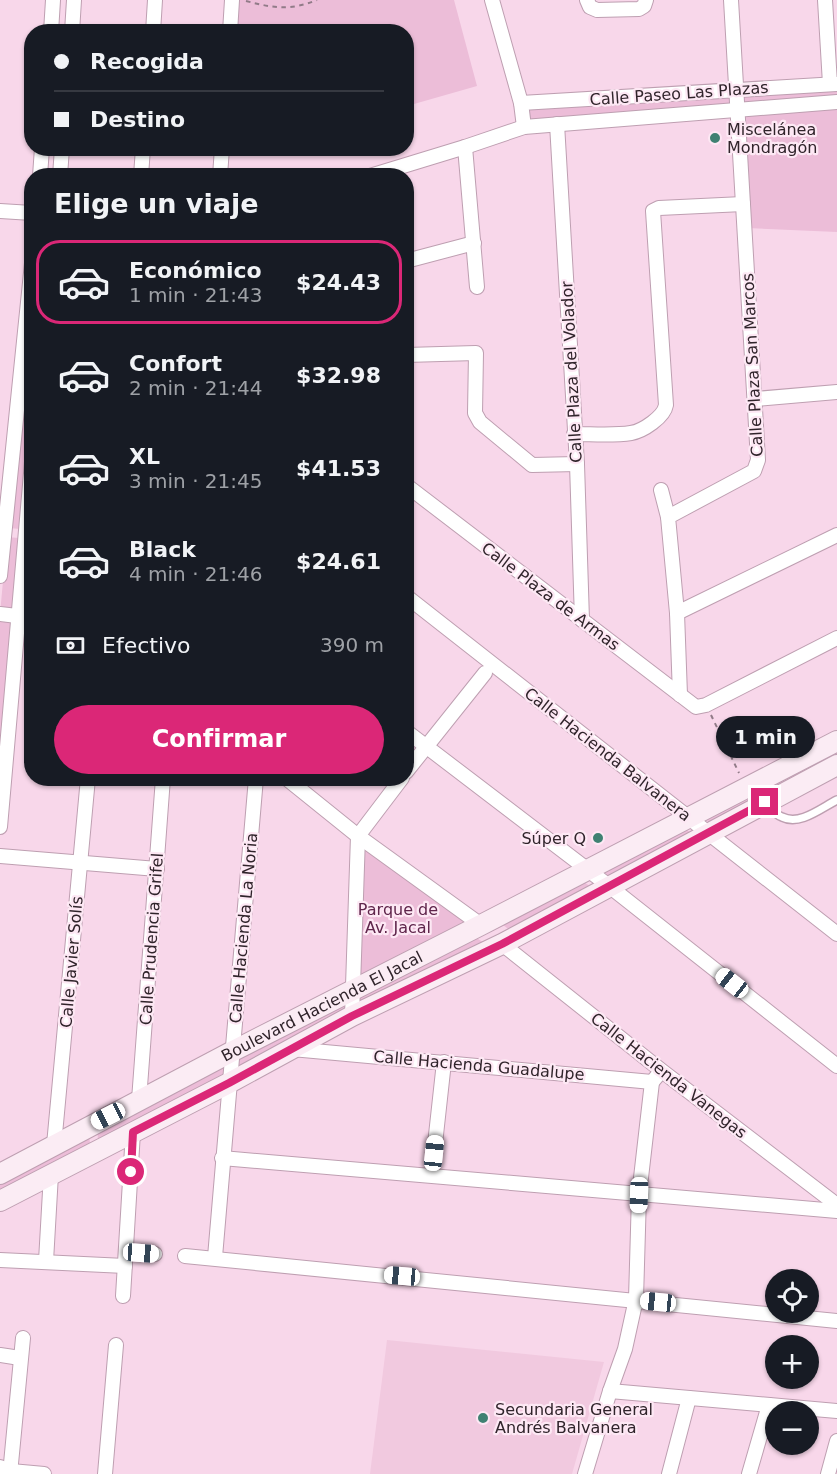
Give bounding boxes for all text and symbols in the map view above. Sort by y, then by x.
text: Recogida [90,49,204,74]
street label: Calle Paseo Las Plazas [589,78,769,109]
text: Destino [90,107,185,132]
place label: Miscelánea Mondragón [727,120,817,157]
marker: Miscelánea Mondragón [708,131,722,145]
text: Elige un viaje [54,188,258,219]
icon: car [57,255,111,309]
text: Económico [129,258,262,283]
text: $24.43 [296,270,381,295]
street label: Calle Plaza San Marcos [738,273,767,457]
street label: Calle Plaza del Volador [557,280,586,463]
text: 1 min · 21:43 [129,283,263,307]
icon: car [57,348,111,402]
text: Confort [129,351,222,376]
text: $32.98 [296,363,381,388]
text: 2 min · 21:44 [129,376,263,400]
icon: car [57,441,111,495]
text: XL [129,444,160,469]
text: $41.53 [296,456,381,481]
text: 3 min · 21:45 [129,469,263,493]
icon: car [57,534,111,588]
text: Black [129,537,196,562]
street label: Calle Plaza de Armas [478,538,624,655]
text: $24.61 [296,549,381,574]
text: 4 min · 21:46 [129,562,263,586]
icon: cash [54,629,87,662]
text: Efectivo [102,633,191,658]
text: 390 m [320,633,384,657]
street label: Calle Hacienda Balvanera [521,684,695,825]
button: Confirmar [54,705,384,774]
callout: 1 min [716,715,814,757]
text: 1 min [734,725,797,749]
route end [751,788,778,815]
place label: Súper Q [521,829,586,848]
marker: Súper Q [591,831,605,845]
street label: Calle Hacienda La Noria [226,832,261,1024]
street label: Calle Prudencia Grifel [136,852,167,1026]
street label: Calle Javier Solís [56,896,87,1029]
park label: Parque de Av. Jacal [358,900,438,937]
street label: Boulevard Hacienda El Jacal [218,947,426,1066]
car [712,965,752,1001]
street label: Calle Hacienda Vanegas [587,1009,750,1142]
street label: Calle Hacienda Guadalupe [373,1047,585,1084]
car [88,1100,128,1132]
car [423,1134,445,1172]
route start [117,1158,144,1185]
car [629,1177,649,1213]
car [122,1243,160,1263]
car [383,1265,421,1287]
map controls [765,1269,819,1455]
button: locate [765,1269,819,1323]
car [639,1291,677,1313]
button: + [765,1335,819,1389]
place label: Secundaria General Andrés Balvanera [495,1400,653,1437]
button: − [765,1401,819,1455]
marker: Secundaria General Andrés Balvanera [476,1411,490,1425]

